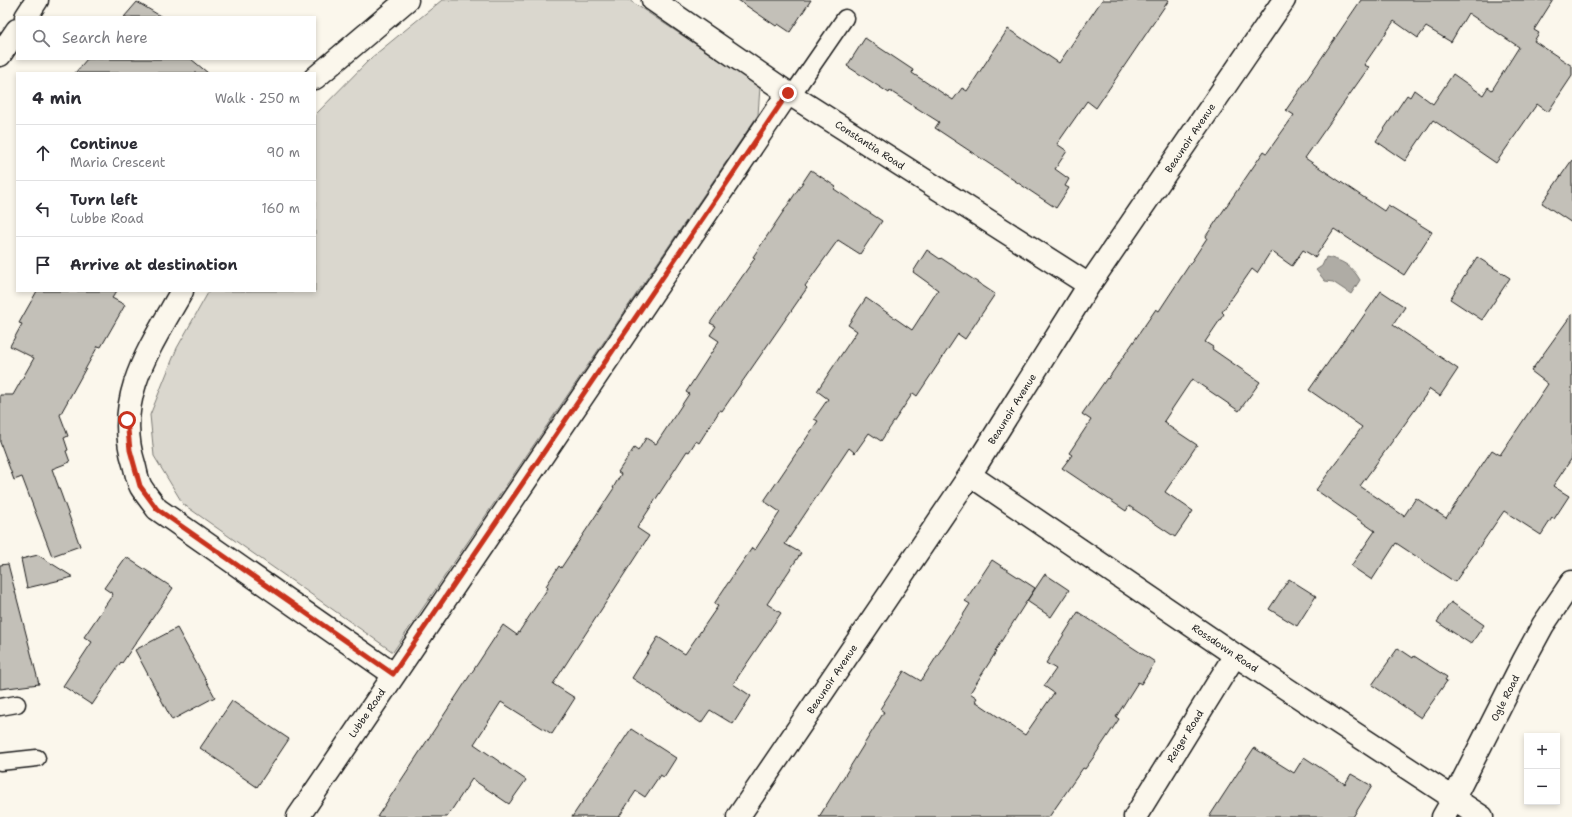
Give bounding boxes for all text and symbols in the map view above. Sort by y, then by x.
search box [16,16,316,60]
icon: search [30,27,52,49]
text: Search here [62,28,148,48]
route end [779,84,797,102]
text: 4 min [32,87,82,109]
text: Walk · 250 m [215,90,300,107]
street label: Beaunoir Avenue [1162,100,1218,175]
street label: Constantia Road [833,118,908,173]
text: Continue [70,134,138,154]
icon: ahead [32,142,54,164]
text: 90 m [266,144,300,161]
text: Maria Crescent [70,154,165,171]
text: Turn left [70,190,138,210]
icon: left [32,198,54,220]
text: 160 m [262,200,300,217]
text: Lubbe Road [70,210,144,227]
icon: arrive [32,254,54,276]
text: Arrive at destination [70,255,238,275]
street label: Beaunoir Avenue [985,371,1039,447]
route start [118,411,136,429]
street label: Rossdown Road [1189,621,1261,675]
street label: Beaunoir Avenue [804,641,860,716]
street label: Ogle Road [1488,672,1523,723]
street label: Lubbe Road [346,685,389,740]
street label: Reiger Road [1164,707,1207,765]
map controls [1524,733,1560,805]
button: + [1524,733,1560,769]
button: − [1524,769,1560,805]

